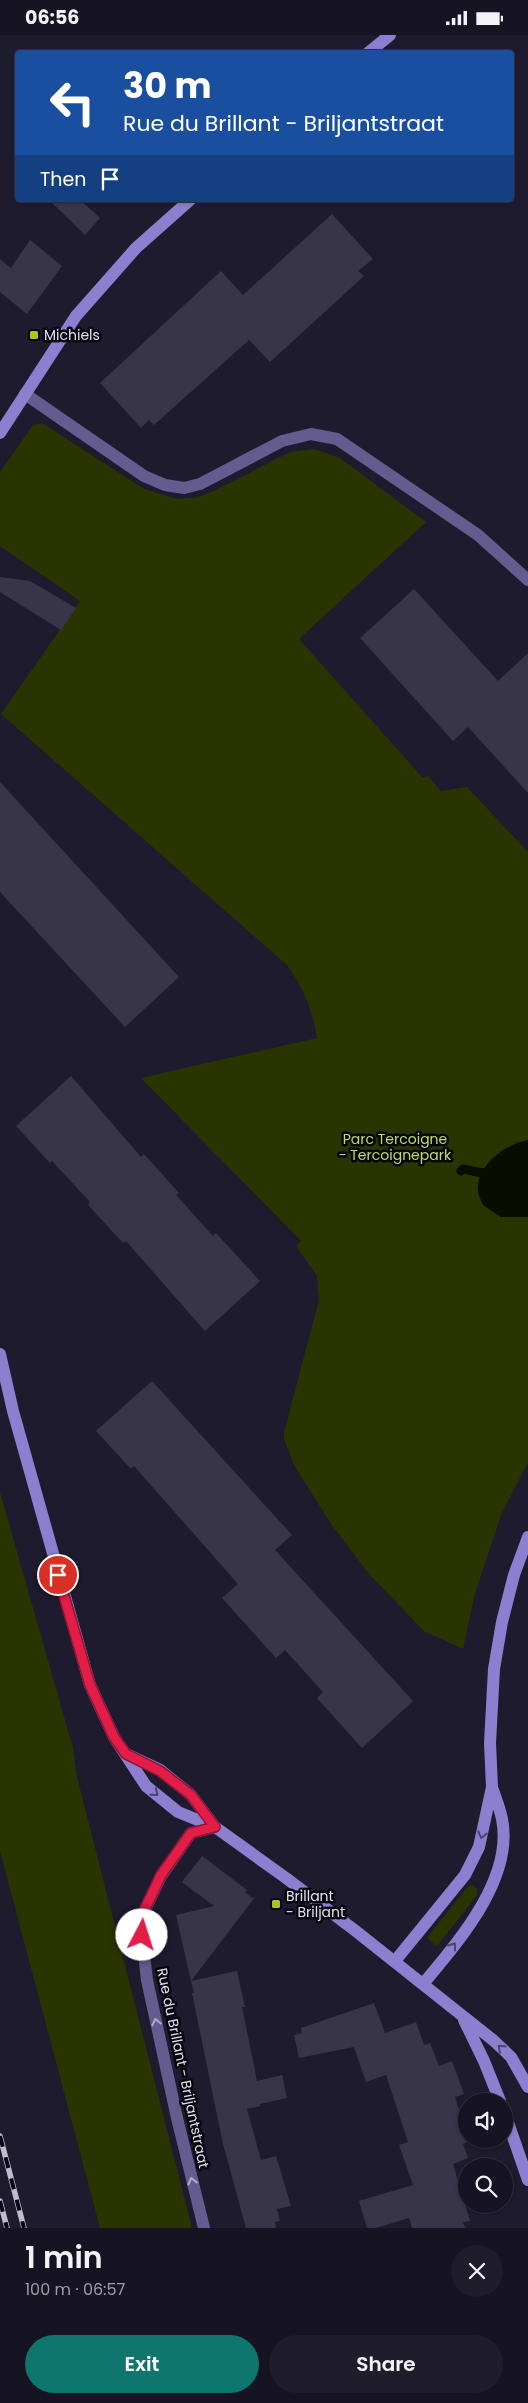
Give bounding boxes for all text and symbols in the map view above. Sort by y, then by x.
text: 06:56 [25,4,79,31]
text: 30 m [123,61,211,110]
icon: left [40,70,105,135]
text: Rue du Brillant - Briljantstraat [123,108,444,139]
icon: arrive [96,165,124,193]
text: Then [40,166,86,193]
place label: Michiels [44,325,100,345]
marker: Michiels [28,329,40,341]
park label: Parc Tercoigne - Tercoignepark [339,1129,452,1165]
pin [37,1554,79,1596]
icon: arrive [44,1561,72,1589]
one-way arrow [149,1788,158,1796]
one-way arrow [477,1831,488,1840]
place label: Brillant - Briljant [286,1886,345,1922]
marker: Brillant - Briljant [270,1898,282,1910]
position arrow [115,1908,167,1960]
one-way arrow [447,1942,456,1952]
street label: Rue du Brillant - Briljantstraat [152,1966,214,2170]
one-way arrow [151,2018,162,2027]
one-way arrow [498,2045,507,2054]
map controls [458,2093,513,2213]
button: sound [458,2093,513,2148]
button: search [458,2158,513,2213]
one-way arrow [187,2176,198,2185]
text: 1 min [25,2236,103,2279]
button: close [451,2245,503,2297]
text: 100 m · 06:57 [25,2278,125,2301]
button: Exit [25,2335,259,2393]
button: Share [269,2335,503,2393]

